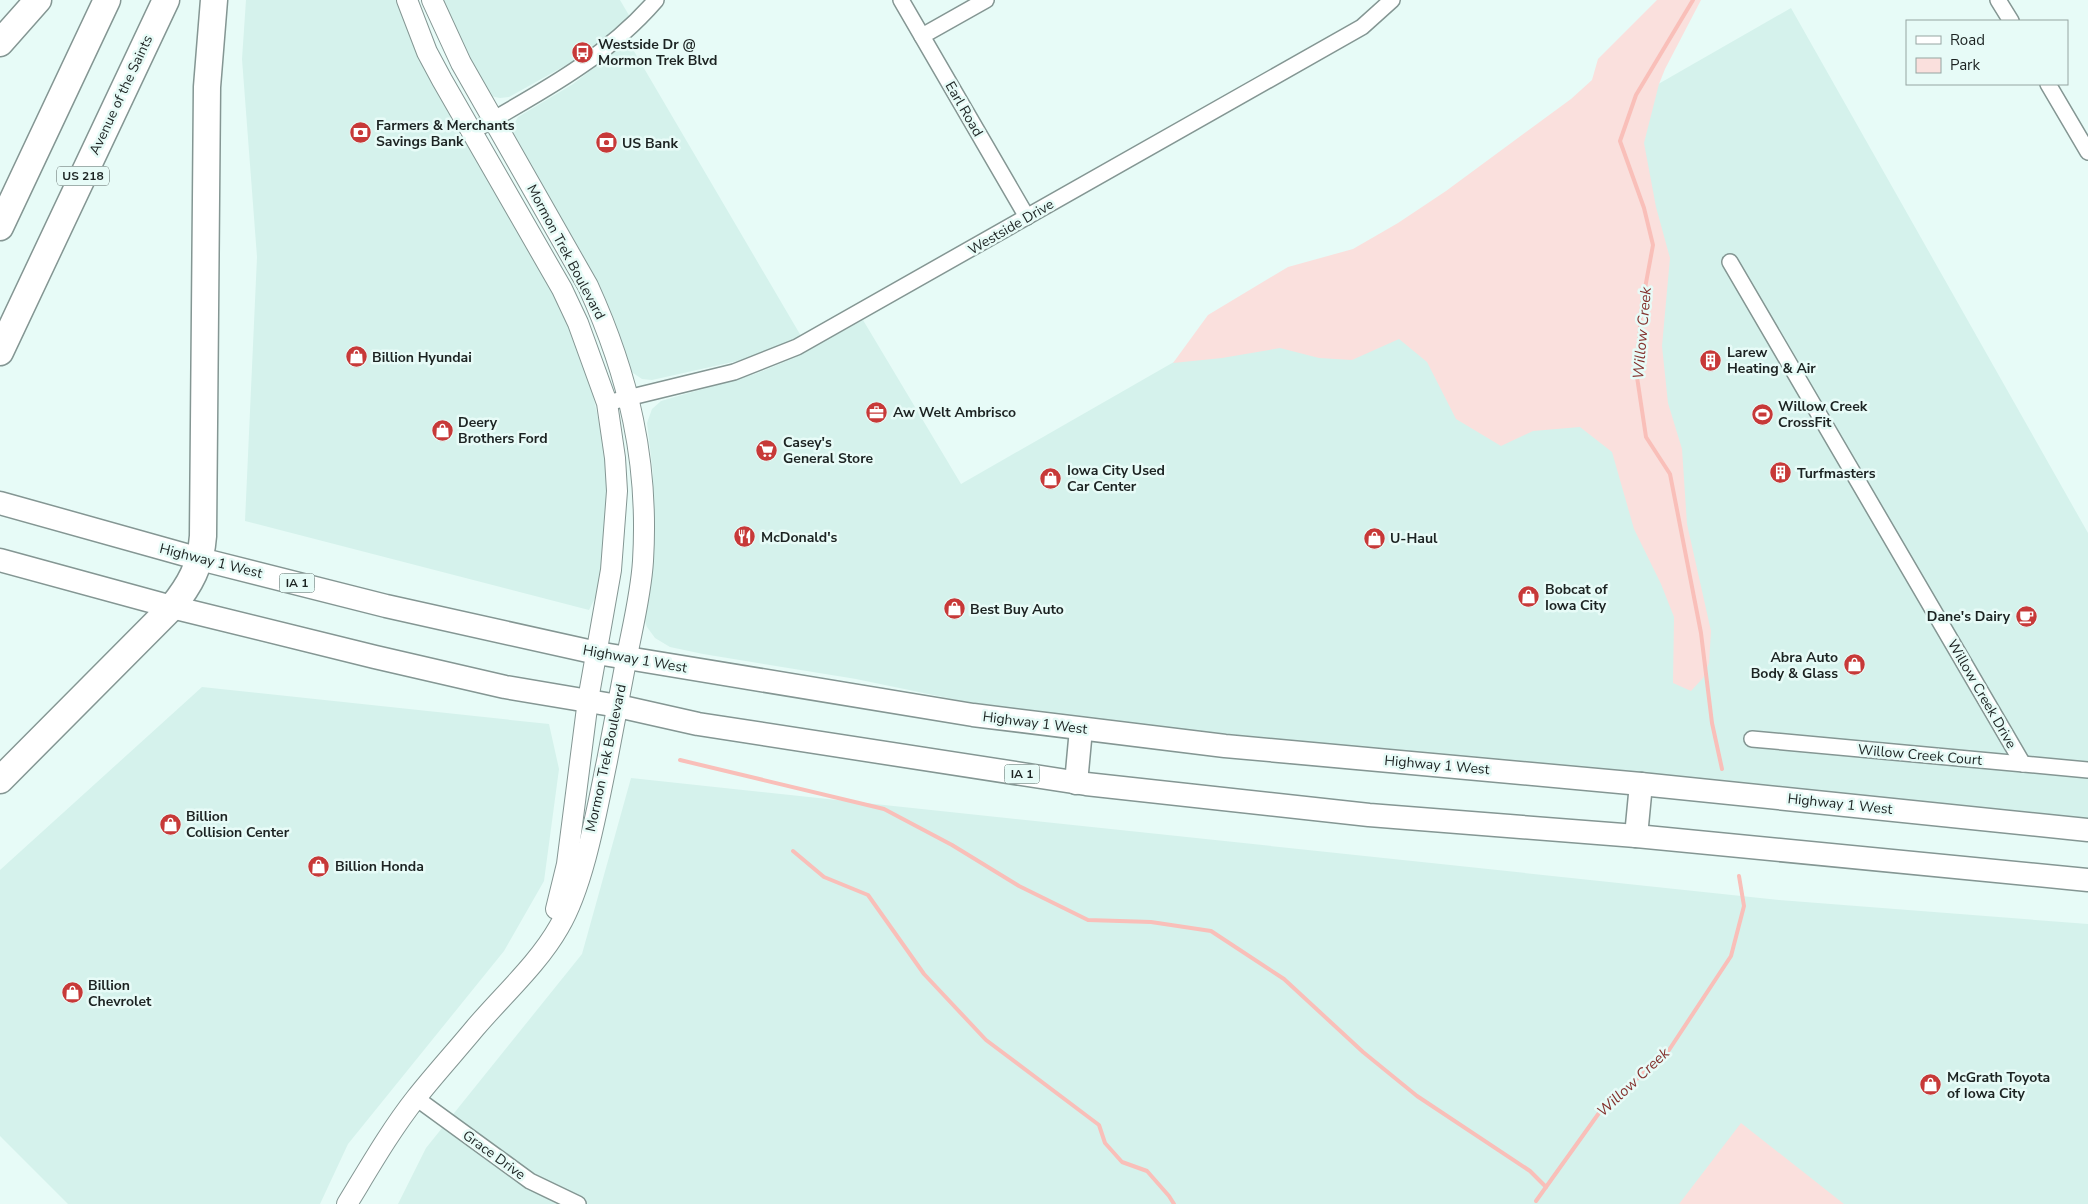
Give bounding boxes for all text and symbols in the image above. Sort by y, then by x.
legend [1906,20,2068,85]
text: Road [1950,30,1985,50]
street label: Avenue of the Saints [85,32,157,158]
place label: Westside Dr @ Mormon Trek Blvd [598,35,717,70]
bus stop icon: Westside Dr @ Mormon Trek Blvd [570,40,594,64]
text: Park [1950,55,1980,75]
street label: Earl Road [941,78,987,140]
place label: Farmers & Merchants Savings Bank [376,116,515,151]
bank icon: Farmers & Merchants Savings Bank [348,121,372,145]
bank icon: US Bank [594,131,618,155]
place label: US Bank [622,134,678,153]
road number: US 218 [57,167,109,186]
street label: Mormon Trek Boulevard [522,181,610,323]
street label: Westside Drive [965,195,1057,259]
water label: Willow Creek [1628,286,1656,380]
place label: Larew Heating & Air [1727,343,1816,378]
shop icon: Billion Hyundai [344,345,368,369]
place label: Billion Hyundai [372,348,472,367]
building icon: Larew Heating & Air [1699,348,1723,372]
place label: Willow Creek CrossFit [1778,397,1868,432]
office icon: Aw Welt Ambrisco [865,400,889,424]
sports icon: Willow Creek CrossFit [1750,402,1774,426]
place label: Aw Welt Ambrisco [893,403,1016,422]
place label: Deery Brothers Ford [458,413,548,448]
shop icon: Deery Brothers Ford [430,418,454,442]
place label: Casey's General Store [783,433,874,468]
supermarket icon: Casey's General Store [755,438,779,462]
place label: Iowa City Used Car Center [1067,461,1165,496]
building icon: Turfmasters [1769,461,1793,485]
place label: Turfmasters [1797,464,1876,483]
shop icon: Iowa City Used Car Center [1039,466,1063,490]
restaurant icon: McDonald's [733,525,757,549]
shop icon: U-Haul [1362,526,1386,550]
place label: McDonald's [761,528,838,547]
place label: U-Haul [1390,529,1438,548]
street label: Highway 1 West [158,539,265,583]
road number: IA 1 [280,574,314,592]
place label: Bobcat of Iowa City [1545,580,1608,615]
shop icon: Bobcat of Iowa City [1517,585,1541,609]
shop icon: Best Buy Auto [942,597,966,621]
place label: Best Buy Auto [970,600,1064,619]
cafe icon: Dane's Dairy [2014,604,2038,628]
place label: Dane's Dairy [1927,607,2011,626]
street label: Willow Creek Drive [1943,636,2021,752]
street label: Highway 1 West [581,640,689,678]
place label: Abra Auto Body & Glass [1751,648,1838,683]
shop icon: Abra Auto Body & Glass [1842,653,1866,677]
street label: Mormon Trek Boulevard [581,682,631,834]
street label: Highway 1 West [982,707,1089,739]
street label: Willow Creek Court [1857,740,1983,770]
street label: Highway 1 West [1384,751,1490,779]
road number: IA 1 [1004,764,1040,784]
street label: Highway 1 West [1787,789,1893,819]
place label: Billion Collision Center [186,807,290,842]
shop icon: Billion Collision Center [158,812,182,836]
shop icon: Billion Honda [307,854,331,878]
place label: Billion Honda [335,857,424,876]
place label: Billion Chevrolet [88,976,152,1011]
shop icon: Billion Chevrolet [60,981,84,1005]
water label: Willow Creek [1592,1043,1674,1121]
place label: McGrath Toyota of Iowa City [1947,1068,2050,1103]
shop icon: McGrath Toyota of Iowa City [1919,1073,1943,1097]
street label: Grace Drive [459,1126,529,1184]

